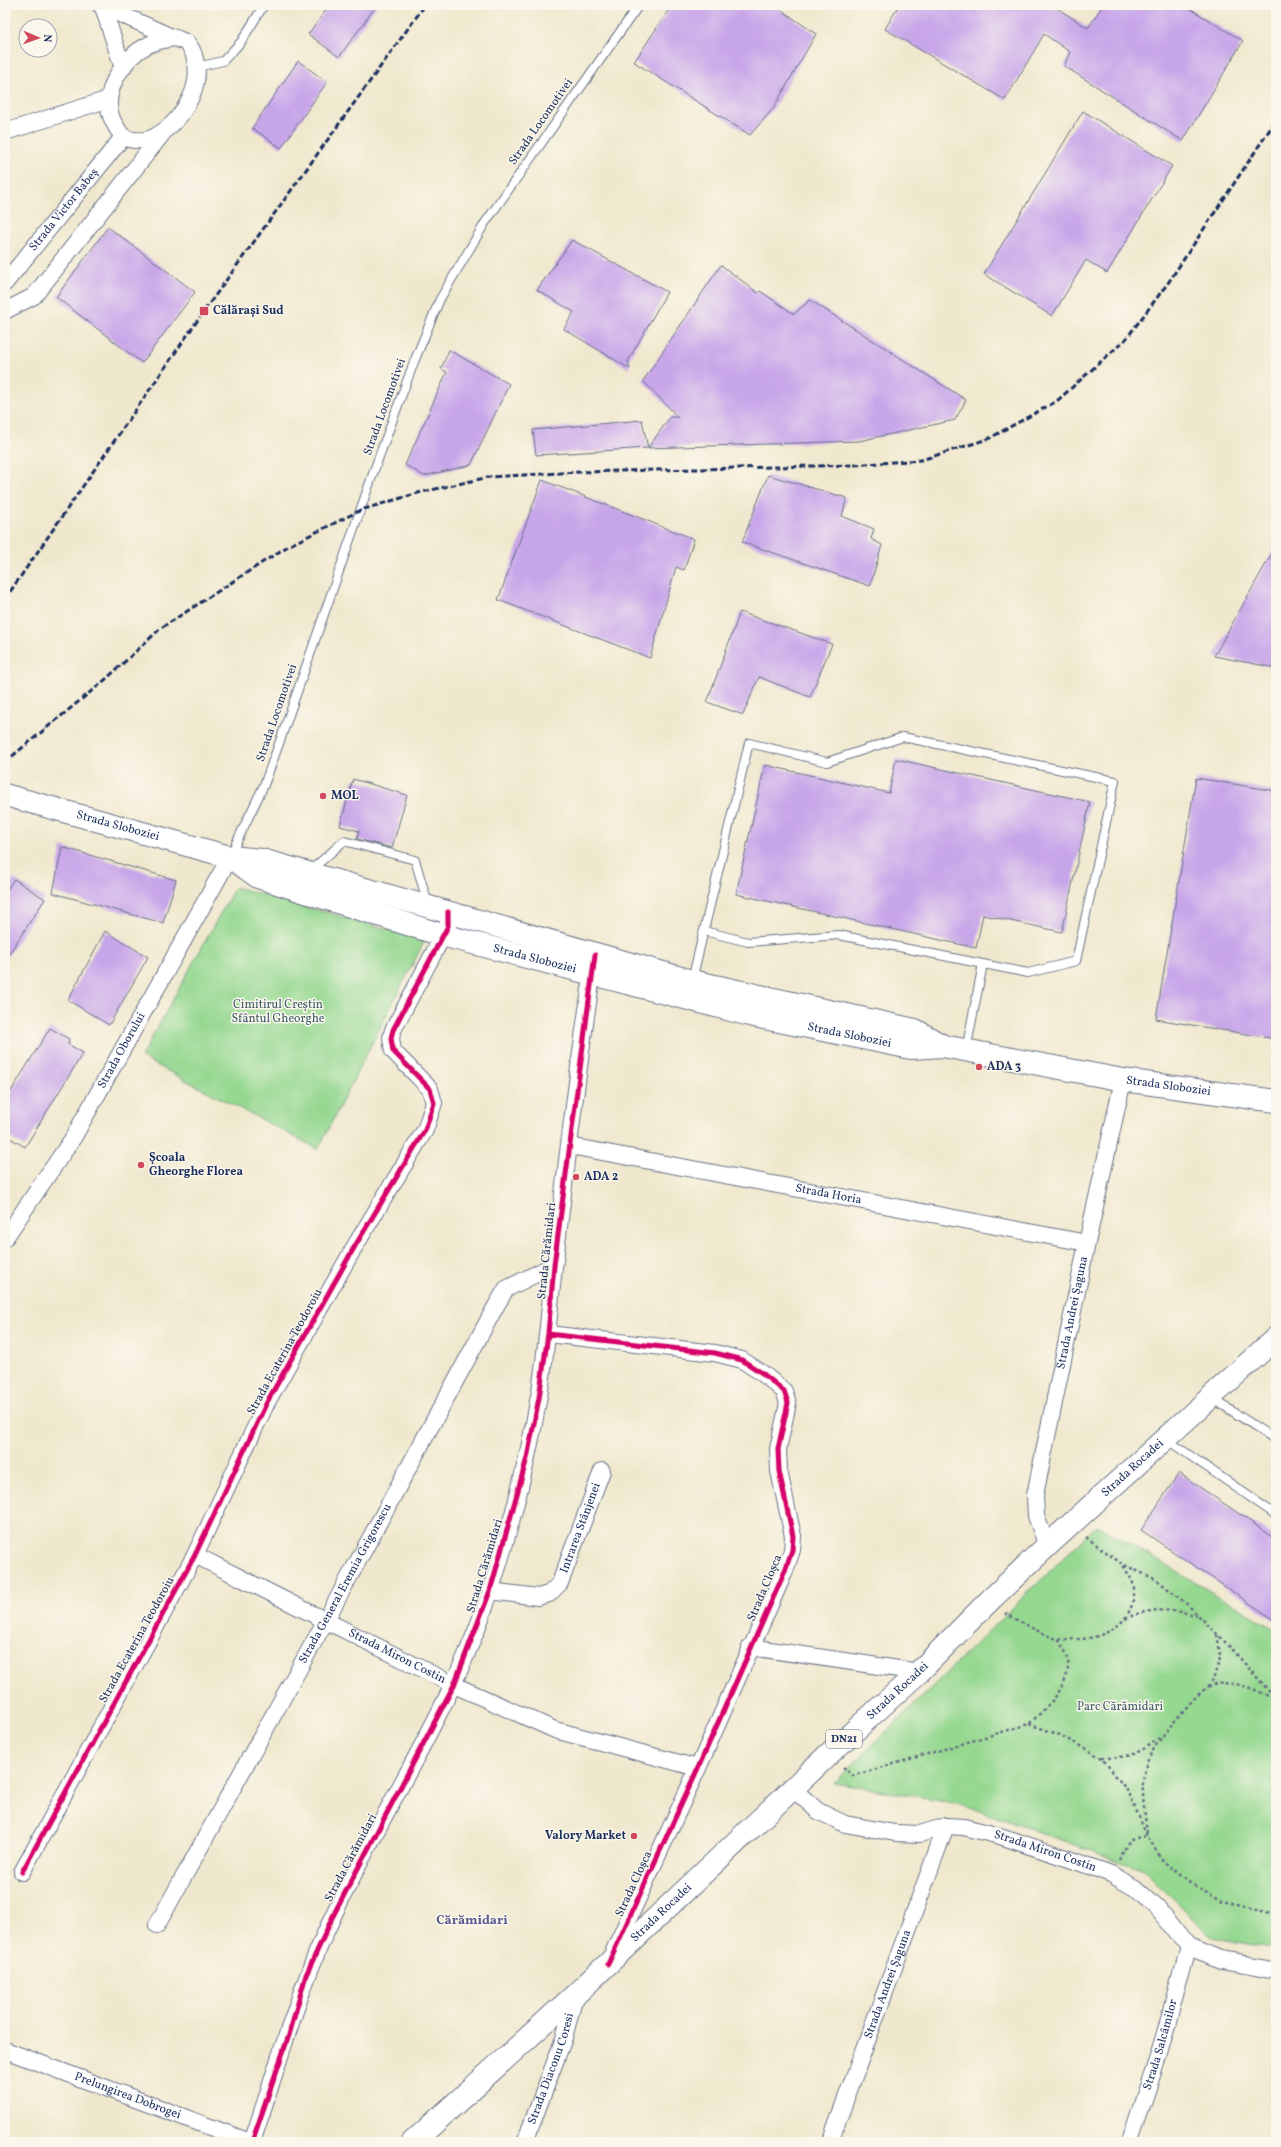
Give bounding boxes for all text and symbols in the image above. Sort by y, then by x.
north arrow [18,18,58,58]
text: N [39,34,54,43]
street label: Strada Locomotivei [505,75,577,168]
street label: Strada Victor Babeș [26,165,102,255]
place label: Călărași Sud [213,303,284,319]
marker: Călărași Sud [198,305,210,317]
street label: Strada Locomotivei [360,356,410,458]
street label: Strada Locomotivei [253,662,301,764]
place label: MOL [331,788,359,804]
marker: MOL [318,791,328,801]
street label: Strada Sloboziei [74,807,161,845]
street label: Strada Sloboziei [491,941,578,978]
park label: Cimitirul Creștin Sfântul Gheorghe [231,997,325,1027]
street label: Strada Oborului [94,1009,150,1091]
street label: Strada Sloboziei [806,1019,893,1052]
place label: ADA 3 [987,1059,1021,1075]
marker: ADA 3 [974,1062,984,1072]
street label: Strada Sloboziei [1125,1072,1212,1100]
place label: Școala Gheorghe Florea [149,1150,243,1180]
marker: Școala Gheorghe Florea [136,1160,146,1170]
place label: ADA 2 [584,1169,618,1185]
marker: ADA 2 [571,1172,581,1182]
street label: Strada Horia [794,1180,863,1209]
street label: Strada Cărămidari [534,1201,560,1300]
street label: Strada Andrei Șaguna [1053,1255,1092,1371]
street label: Strada Ecaterina Teodoroiu [244,1286,327,1418]
street label: Strada Rocadei [1098,1436,1168,1501]
street label: Intrarea Stânjenei [556,1480,605,1576]
street label: Strada General Eremia Grigorescu [295,1501,396,1666]
street label: Strada Cărămidari [463,1517,507,1615]
street label: Strada Cloșca [744,1552,786,1624]
street label: Strada Ecaterina Teodoroiu [96,1574,179,1706]
street label: Strada Miron Costin [345,1625,448,1688]
street label: Strada Rocadei [863,1658,933,1724]
park label: Parc Cărămidari [1077,1699,1163,1715]
road number: DN21 [826,1730,862,1748]
street label: Strada Cărămidari [321,1811,381,1905]
street label: Strada Miron Costin [992,1827,1099,1876]
place label: Valory Market [545,1828,626,1844]
marker: Valory Market [629,1831,639,1841]
street label: Strada Cloșca [612,1848,656,1920]
street label: Strada Rocadei [627,1880,696,1946]
district label: Cărămidari [436,1912,508,1930]
street label: Strada Andrei Șaguna [861,1928,915,2041]
street label: Strada Salcâmilor [1140,1998,1181,2092]
street label: Strada Diaconu Coresi [524,2011,578,2127]
street label: Prelungirea Dobrogei [72,2069,184,2123]

